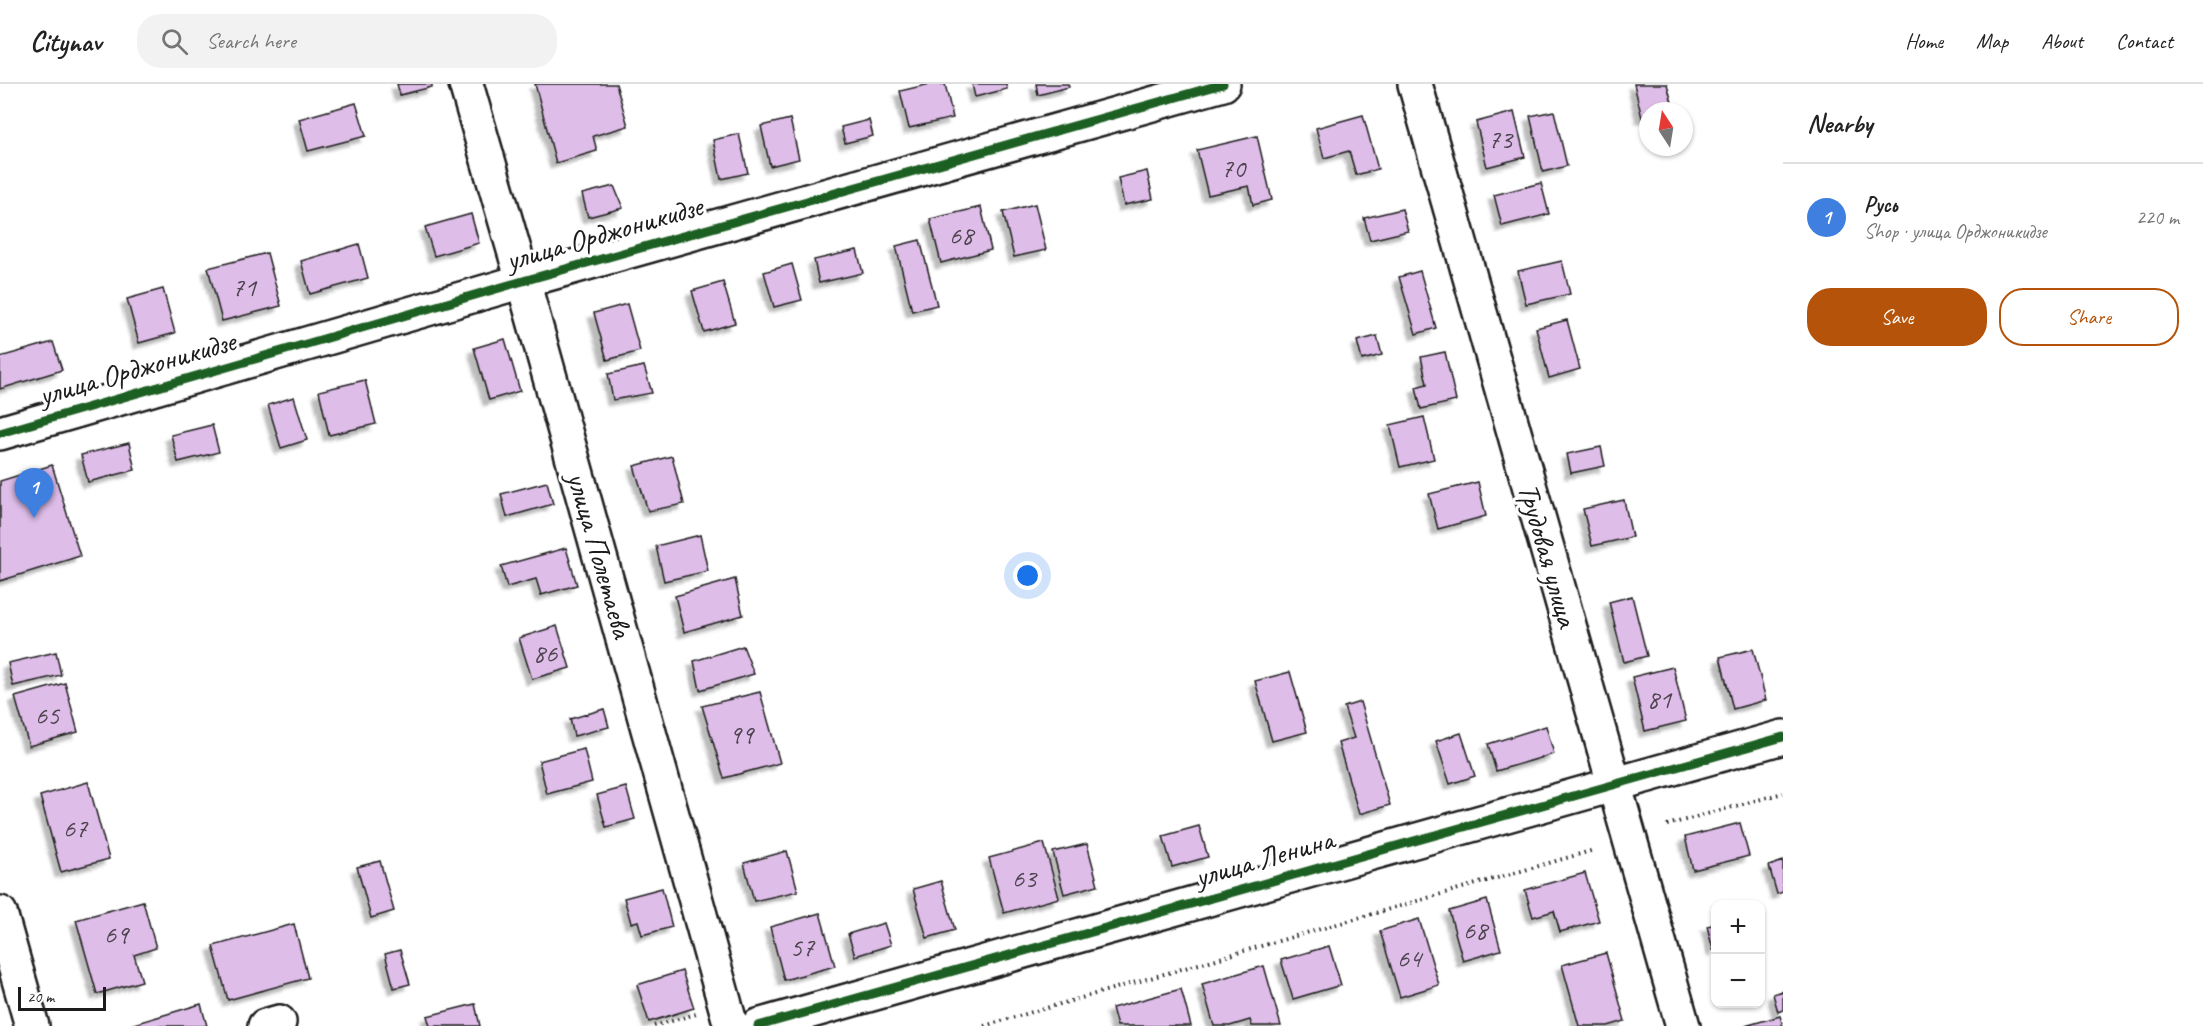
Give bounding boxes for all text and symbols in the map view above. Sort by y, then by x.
search box [137,14,557,68]
text: Citynav [30,24,101,59]
icon: search [158,25,191,58]
text: Search here [206,27,296,55]
text: Home [1905,28,1943,54]
text: Map [1976,28,2008,54]
text: About [2041,28,2083,54]
text: Contact [2116,28,2173,54]
north arrow [1639,102,1693,156]
text: Nearby [1807,107,1872,140]
house number: 73 [1488,122,1514,156]
house number: 70 [1221,151,1247,185]
street label: улица Орджоникидзе [499,186,709,280]
text: Русь [1864,191,1897,219]
text: 1 [1822,205,1831,230]
text: 220 m [2136,205,2179,230]
house number: 68 [949,218,976,252]
text: Shop · улица Орджоникидзе [1864,219,2047,244]
house number: 71 [232,270,258,304]
button: Save [1807,288,1987,346]
button: Share [1999,288,2179,346]
street label: улица Орджоникидзе [32,321,242,415]
street label: улица Полетаева [558,466,642,644]
pin: 1 [15,468,54,518]
street label: Трудовая улица [1509,479,1587,633]
your location [1013,561,1042,590]
house number: 86 [533,636,558,670]
house number: 81 [1647,682,1673,716]
house number: 65 [35,698,61,732]
house number: 99 [729,717,755,751]
house number: 67 [63,811,89,845]
street label: улица Ленина [1188,819,1340,896]
house number: 63 [1012,861,1038,895]
map controls [1711,900,1765,1008]
button: + [1711,900,1765,954]
house number: 68 [1463,913,1490,947]
house number: 69 [104,917,130,951]
house number: 57 [790,930,816,964]
house number: 64 [1397,941,1424,975]
button: − [1711,954,1765,1008]
scale bar [18,984,106,1012]
text: 20 m [27,987,54,1007]

